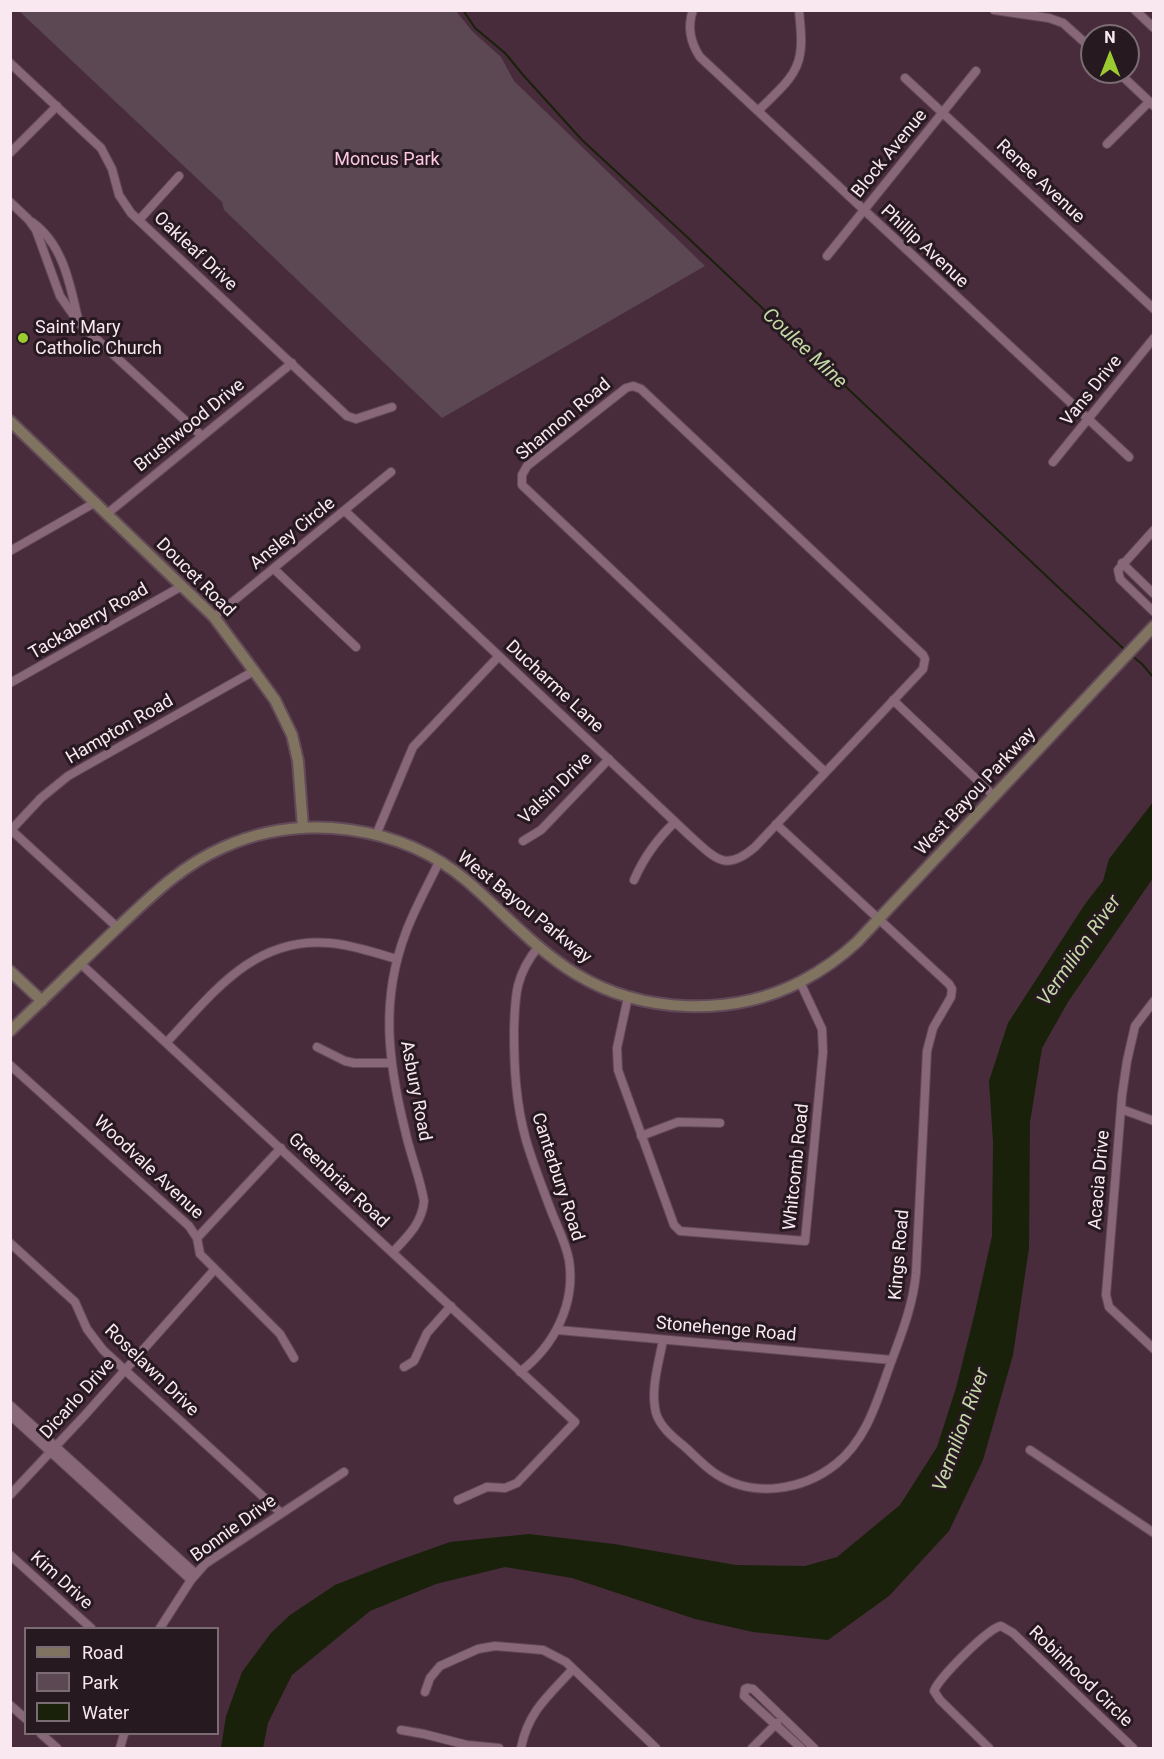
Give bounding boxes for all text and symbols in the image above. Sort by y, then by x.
north arrow [1080,24,1140,84]
text: N [1104,28,1116,47]
street label: Block Avenue [848,105,932,203]
street label: Renee Avenue [991,136,1089,228]
park label: Moncus Park [334,149,440,171]
street label: Phillip Avenue [876,201,972,293]
street label: Oakleaf Drive [149,208,241,296]
water label: Coulee Mine [757,304,851,394]
place label: Saint Mary Catholic Church [35,317,162,360]
marker: Saint Mary Catholic Church [16,331,30,345]
street label: Vans Drive [1057,351,1127,431]
street label: Shannon Road [513,374,615,466]
street label: Brushwood Drive [131,375,249,477]
street label: Ansley Circle [246,493,340,575]
street label: Doucet Road [151,534,239,622]
street label: Tackaberry Road [26,579,152,665]
street label: Ducharme Lane [501,636,607,738]
street label: Hampton Road [63,691,177,769]
street label: West Bayou Parkway [911,724,1041,860]
street label: Valsin Drive [515,749,597,829]
street label: West Bayou Parkway [452,847,596,969]
water label: Vermilion River [1033,891,1127,1011]
street label: Asbury Road [395,1039,435,1143]
street label: Whitcomb Road [780,1102,814,1232]
street label: Canterbury Road [526,1110,588,1244]
street label: Woodvale Avenue [89,1112,207,1224]
street label: Greenbriar Road [283,1129,393,1233]
street label: Acacia Drive [1085,1130,1115,1230]
street label: Kings Road [885,1209,915,1301]
street label: Stonehenge Road [655,1313,797,1347]
street label: Roselawn Drive [99,1321,203,1421]
street label: Dicarlo Drive [36,1354,120,1444]
water label: Vermilion River [929,1365,995,1495]
street label: Bonnie Drive [187,1491,281,1567]
street label: Kim Drive [25,1547,97,1615]
street label: Robinhood Circle [1024,1622,1136,1732]
legend [24,1627,219,1735]
text: Road [82,1642,123,1663]
text: Park [82,1672,118,1693]
text: Water [82,1702,129,1723]

